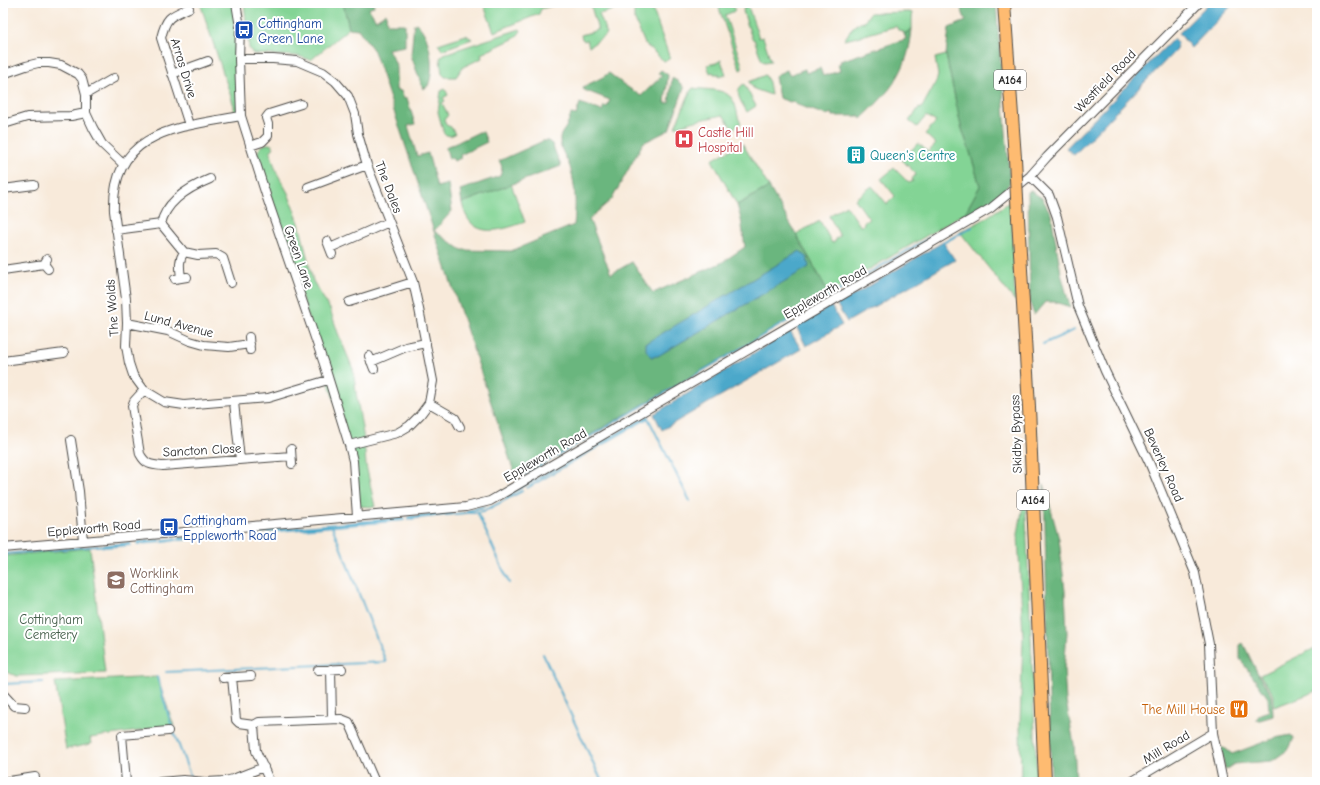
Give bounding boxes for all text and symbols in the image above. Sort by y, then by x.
place label: Cottingham Green Lane [258,16,324,46]
bus stop icon: Cottingham Green Lane [233,19,255,41]
street label: Arras Drive [168,36,200,100]
street label: Westfield Road [1071,47,1139,115]
road number: A164 [994,70,1026,90]
place label: Castle Hill Hospital [698,125,754,155]
hospital icon: Castle Hill Hospital [673,128,695,150]
building icon: Queen's Centre [845,144,867,166]
place label: Queen's Centre [870,148,956,163]
street label: The Dales [372,159,406,215]
street label: Green Lane [281,224,317,291]
street label: Eppleworth Road [781,262,869,322]
street label: The Wolds [103,279,121,337]
street label: Lund Avenue [143,308,216,341]
street label: Skidby Bypass [1007,394,1025,474]
street label: Eppleworth Road [501,425,589,485]
street label: Beverley Road [1141,426,1187,504]
street label: Sancton Close [162,440,242,460]
road number: A164 [1017,490,1049,510]
place label: Cottingham Eppleworth Road [183,513,277,543]
street label: Eppleworth Road [47,516,141,540]
bus stop icon: Cottingham Eppleworth Road [158,516,180,538]
place label: Worklink Cottingham [130,566,194,596]
school or university icon: Worklink Cottingham [105,569,127,591]
park label: Cottingham Cemetery [19,612,83,642]
restaurant icon: The Mill House [1228,698,1250,720]
place label: The Mill House [1142,702,1225,717]
street label: Mill Road [1140,727,1192,767]

